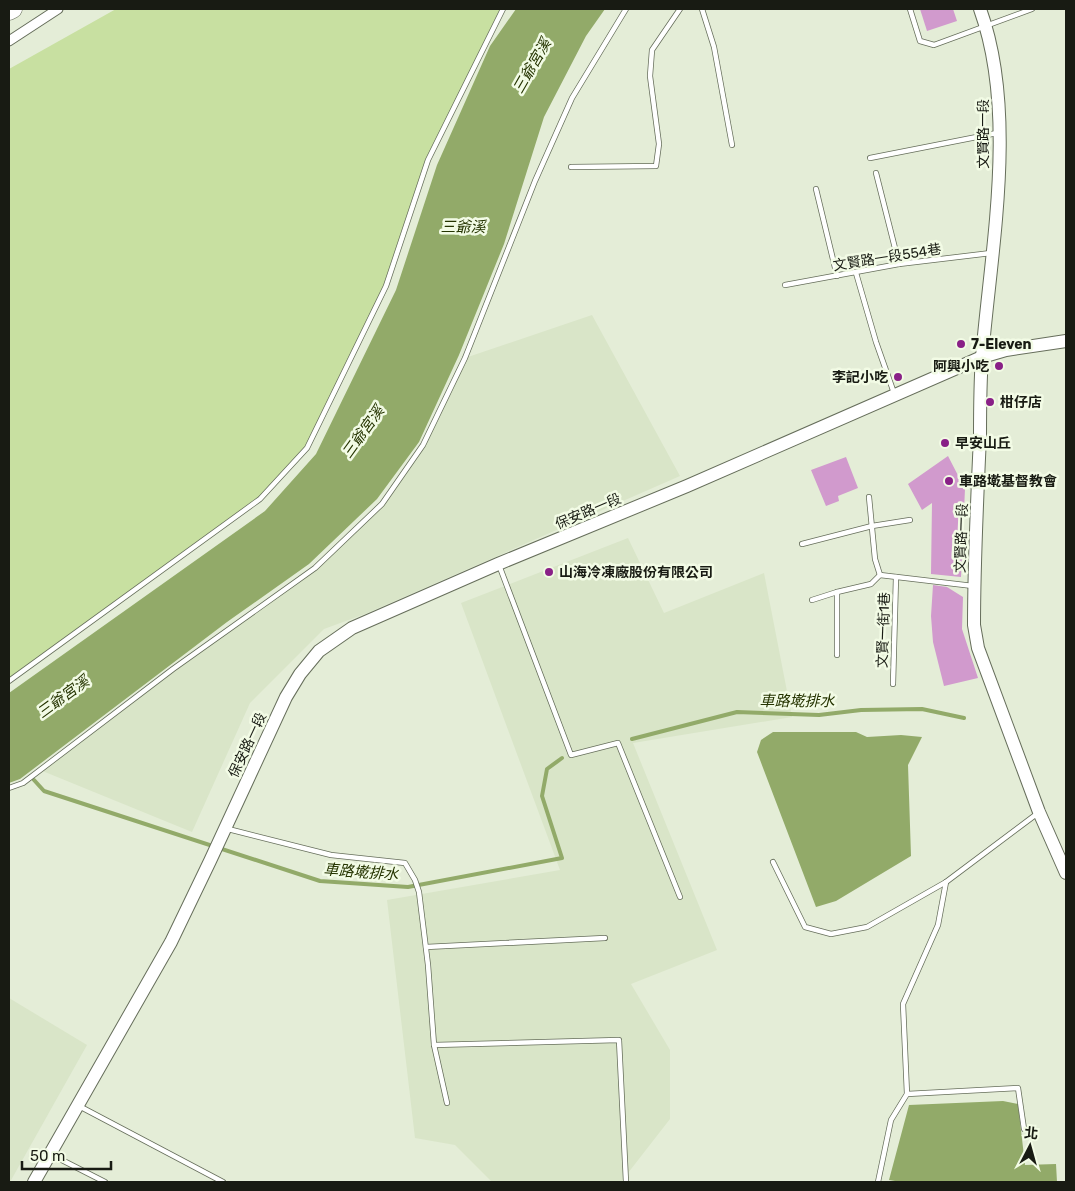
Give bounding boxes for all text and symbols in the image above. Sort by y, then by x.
water label: 三爺宮溪 [509,34,556,96]
street label: 文賢路一段 [975,99,992,169]
water label: 三爺溪 [440,218,487,236]
street label: 文賢路一段554巷 [832,241,942,274]
place label: 7-Eleven [971,336,1032,353]
marker: 7-Eleven [955,338,967,350]
place label: 阿興小吃 [933,358,989,375]
marker: 阿興小吃 [993,360,1005,372]
place label: 李記小吃 [832,369,888,386]
marker: 李記小吃 [892,371,904,383]
place label: 柑仔店 [1000,394,1042,411]
marker: 柑仔店 [984,396,996,408]
water label: 三爺宮溪 [338,401,389,462]
place label: 早安山丘 [955,435,1011,452]
marker: 早安山丘 [939,437,951,449]
place label: 車路墘基督教會 [959,473,1057,490]
marker: 車路墘基督教會 [943,475,955,487]
street label: 保安路一段 [553,490,624,533]
street label: 文賢路一段 [952,503,971,573]
place label: 山海冷凍廠股份有限公司 [559,564,713,581]
marker: 山海冷凍廠股份有限公司 [543,566,555,578]
street label: 文賢一街1巷 [874,592,893,668]
water label: 三爺宮溪 [33,671,94,722]
water label: 車路墘排水 [759,692,835,710]
street label: 保安路一段 [225,710,270,781]
water label: 車路墘排水 [323,860,400,884]
north arrow [1005,1121,1055,1171]
text: 北 [1023,1124,1039,1143]
scale bar [22,1138,111,1170]
text: 50 m [30,1147,65,1165]

